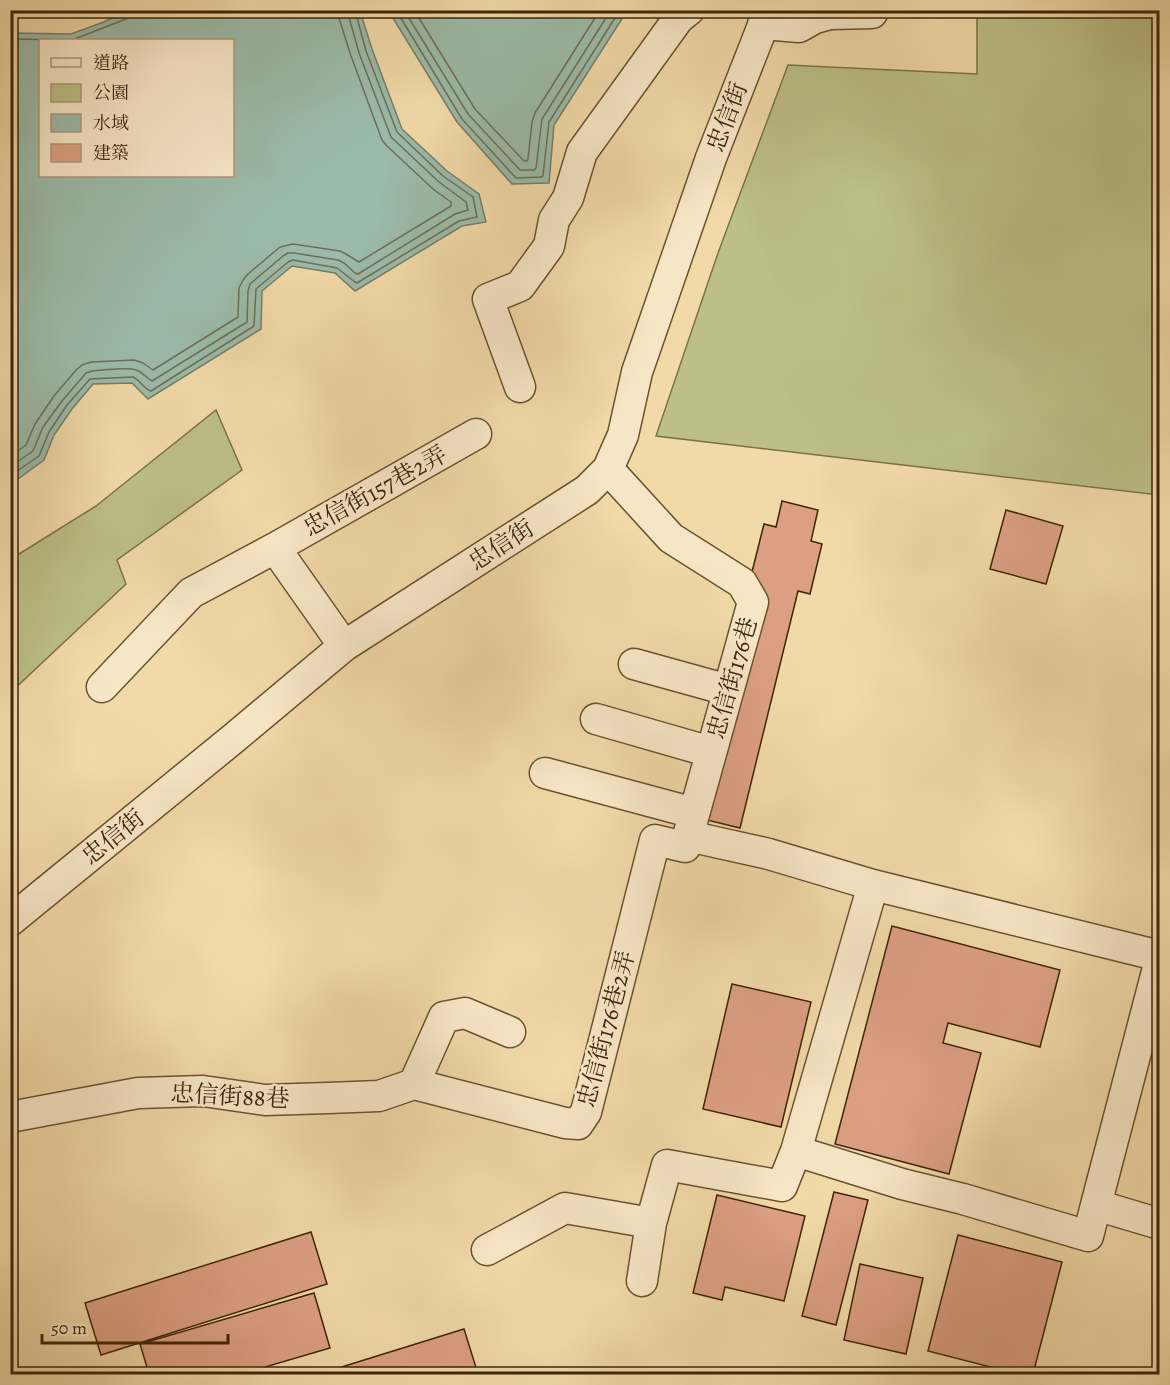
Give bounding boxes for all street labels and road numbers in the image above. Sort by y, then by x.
street label: 忠信街 [699,78,755,156]
street label: 忠信街157巷2弄 [297,438,453,544]
street label: 忠信街 [462,512,540,578]
street label: 忠信街176巷 [699,613,765,743]
street label: 忠信街 [75,802,151,872]
street label: 忠信街176巷2弄 [570,947,642,1111]
street label: 忠信街88巷 [170,1077,290,1115]

